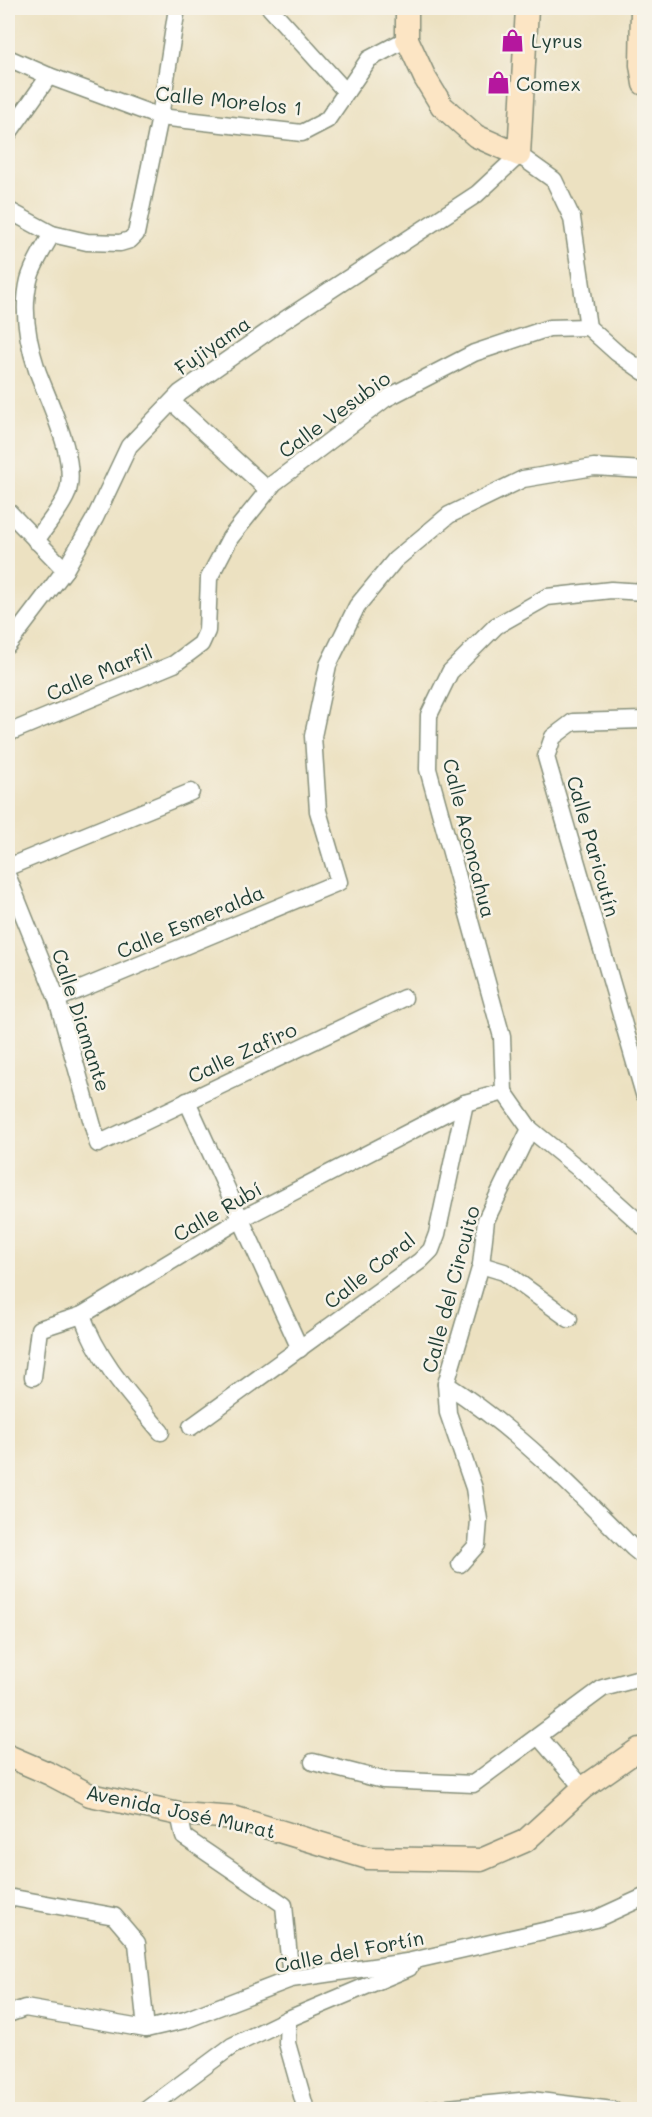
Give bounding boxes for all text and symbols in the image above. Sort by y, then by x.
shop icon: Lyrus [500,27,526,53]
place label: Lyrus [531,27,583,53]
shop icon: Comex [485,70,511,96]
place label: Comex [516,70,581,96]
street label: Calle Morelos 1 [154,79,304,121]
street label: Fujiyama [169,310,255,380]
street label: Calle Vesubio [273,365,395,463]
street label: Calle Marfil [42,638,156,706]
street label: Calle Aconcahua [438,756,502,920]
street label: Calle Paricutín [561,773,627,919]
street label: Calle Esmeralda [112,878,268,964]
street label: Calle Diamante [47,945,117,1095]
street label: Calle Zafiro [183,1015,301,1089]
street label: Calle Rubí [168,1175,266,1247]
street label: Calle del Circuito [415,1202,485,1375]
street label: Calle Coral [318,1226,420,1314]
street label: Avenida José Murat [84,1778,278,1844]
street label: Calle del Fortín [272,1924,426,1978]

